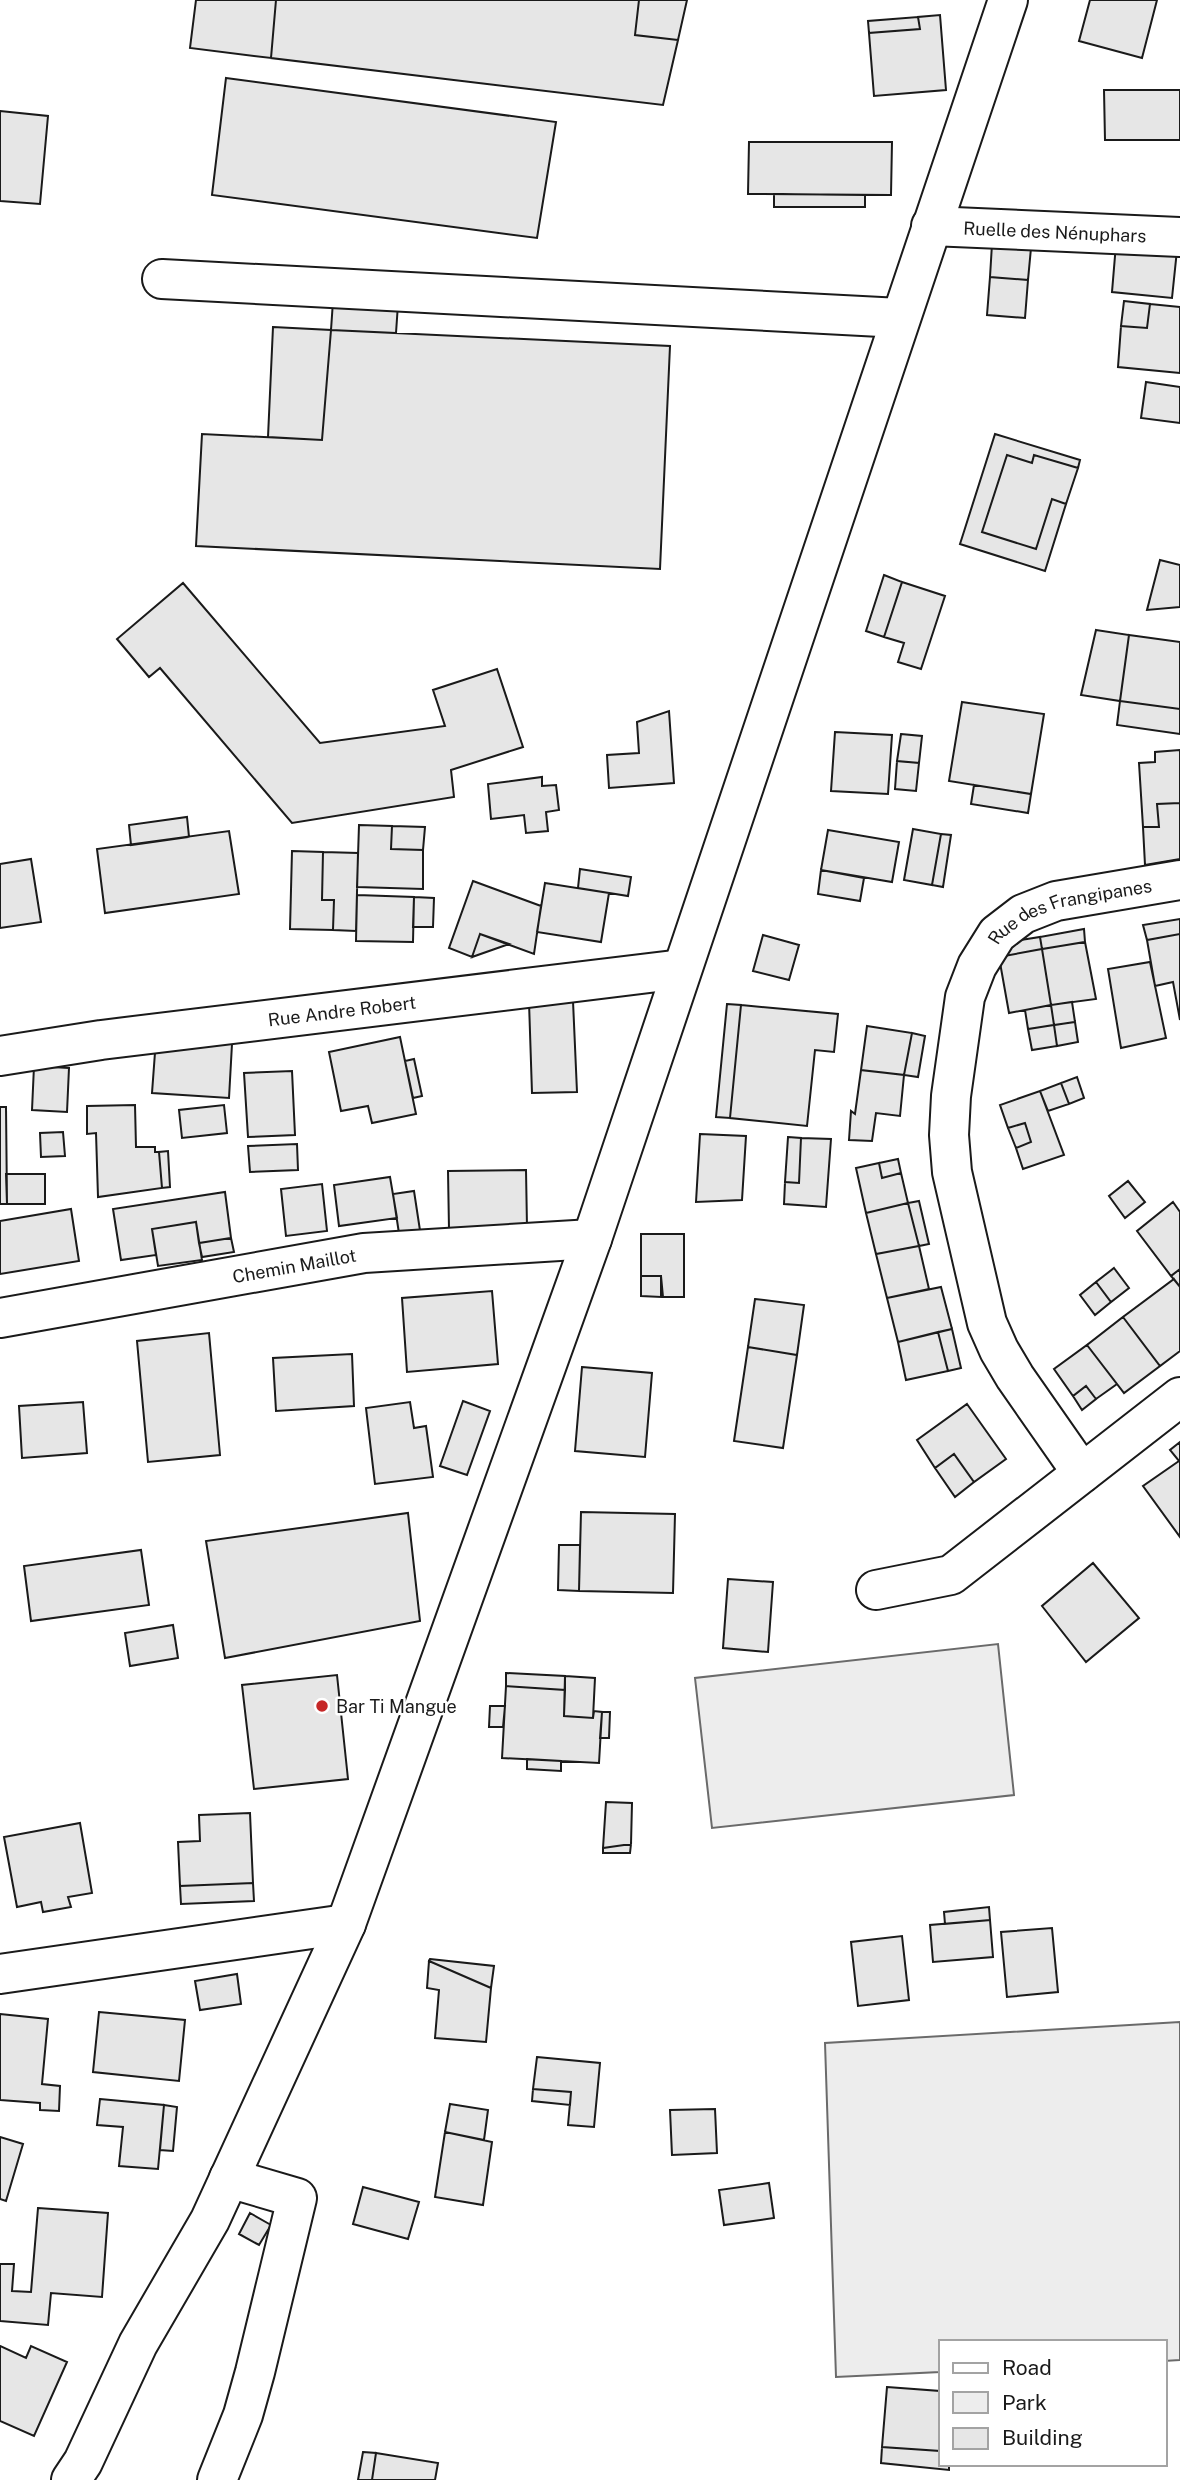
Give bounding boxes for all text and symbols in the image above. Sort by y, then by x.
street label: Ruelle des Nénuphars [963,217,1147,246]
street label: Rue des Frangipanes [983,874,1153,948]
street label: Rue Andre Robert [267,991,417,1030]
street label: Chemin Maillot [231,1244,358,1287]
place label: Bar Ti Mangue [336,1696,457,1717]
marker: Bar Ti Mangue [314,1698,330,1714]
legend [939,2340,1166,2466]
text: Road [1002,2355,1052,2380]
text: Park [1002,2390,1047,2415]
text: Building [1002,2425,1083,2450]

